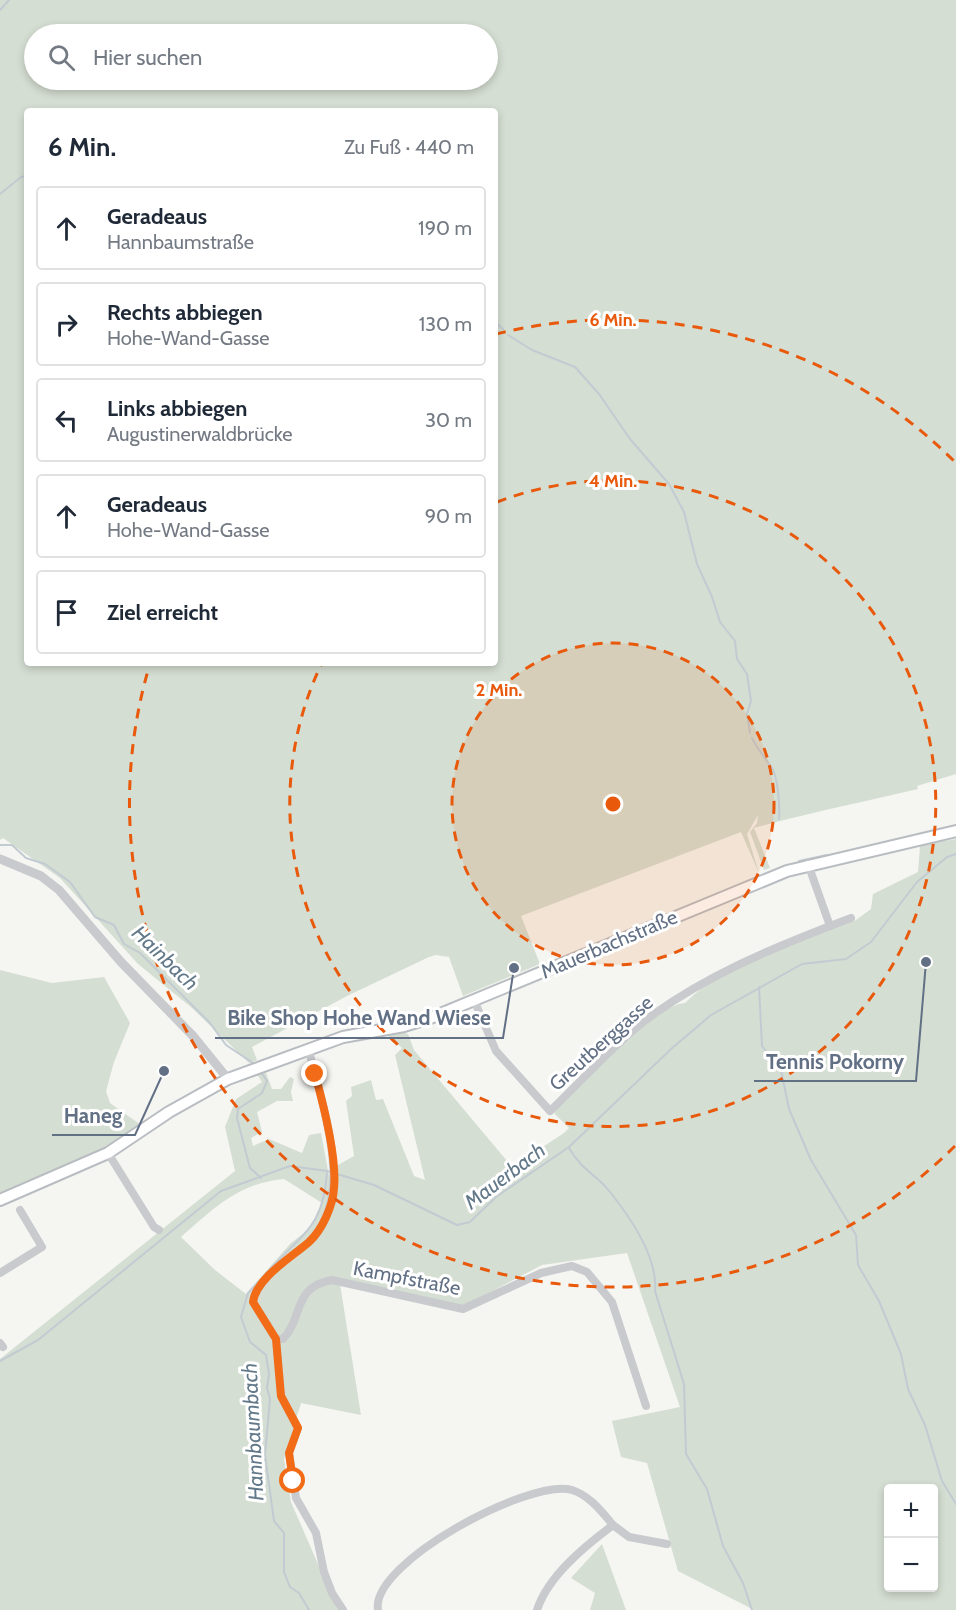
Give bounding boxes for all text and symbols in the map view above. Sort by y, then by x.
search box [24,24,498,90]
icon: search [45,41,78,74]
text: Hier suchen [93,44,202,71]
text: 6 Min. [48,131,116,163]
text: Zu Fuß · 440 m [344,135,474,159]
text: Geradeaus [107,203,207,230]
icon: ahead [50,212,83,245]
text: 190 m [418,216,472,240]
text: Hannbaumstraße [107,230,254,254]
text: Rechts abbiegen [107,299,263,326]
icon: right [50,308,83,341]
text: 6 Min. [589,309,637,331]
text: 130 m [419,312,472,336]
text: Hohe-Wand-Gasse [107,326,270,350]
text: Links abbiegen [107,395,247,422]
icon: left [50,404,83,437]
text: 30 m [425,408,472,432]
text: Augustinerwaldbrücke [107,422,292,446]
text: 4 Min. [589,470,637,492]
text: Geradeaus [107,491,207,518]
icon: ahead [50,500,83,533]
text: 90 m [425,504,472,528]
text: Hohe-Wand-Gasse [107,518,270,542]
icon: arrive [50,596,83,629]
text: Ziel erreicht [107,599,218,626]
text: 2 Min. [476,679,522,701]
centre of rings [603,794,623,814]
street label: Mauerbachstraße [537,904,681,984]
water label: Hainbach [127,920,204,995]
street label: Greutberggasse [544,990,658,1096]
callout: Bike Shop Hohe Wand Wiese [215,999,503,1038]
text: Bike Shop Hohe Wand Wiese [227,1005,491,1030]
callout: Tennis Pokorny [754,1042,916,1081]
text: Tennis Pokorny [766,1049,905,1074]
route end [301,1060,327,1086]
callout: Haneg [52,1096,135,1135]
text: Haneg [64,1103,123,1128]
water label: Mauerbach [458,1137,550,1215]
street label: Kampfstraße [351,1256,463,1300]
water label: Hannbaumbach [236,1362,269,1502]
route start [279,1467,305,1493]
map controls [884,1484,938,1592]
button: + [884,1484,938,1538]
button: − [884,1538,938,1592]

